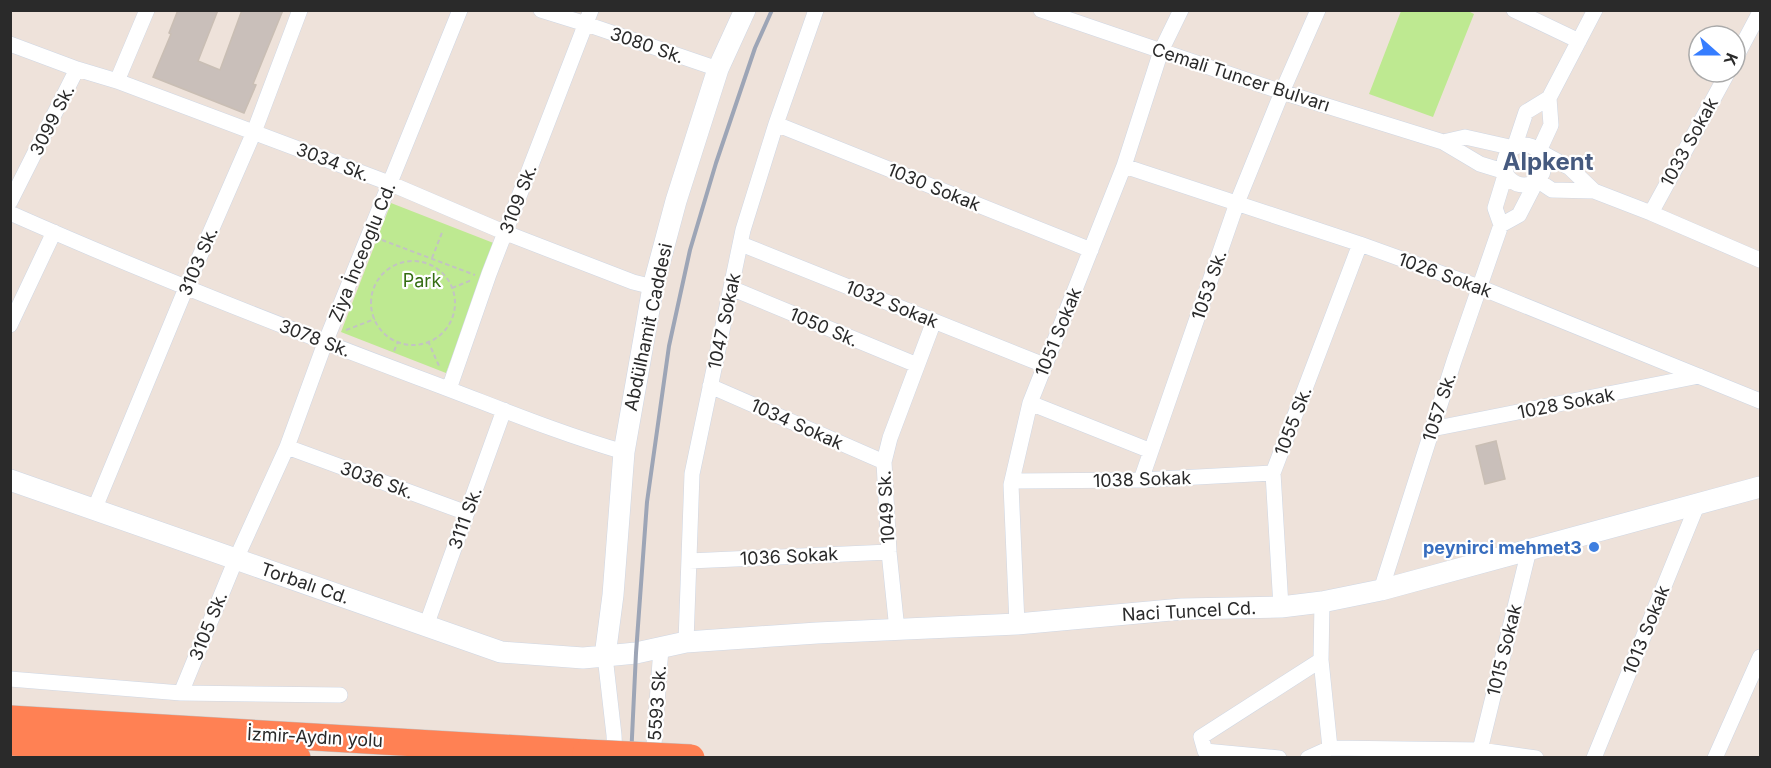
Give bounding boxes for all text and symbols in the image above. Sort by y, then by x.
street label: 3080 Sk. [607,23,687,67]
north arrow [1687,24,1747,84]
street label: Cemali Tuncer Bulvarı [1149,38,1333,116]
text: K [1719,50,1742,69]
street label: 3099 Sk. [25,81,79,159]
street label: 1033 Sokak [1656,94,1722,190]
street label: 3034 Sk. [293,138,373,186]
district label: Alpkent [1503,147,1594,176]
street label: 1030 Sokak [884,159,984,215]
street label: 3109 Sk. [495,161,541,237]
street label: Ziya İnceoglu Cd. [324,179,400,325]
street label: 3103 Sk. [174,223,222,299]
street label: Abdülhamit Caddesi [620,241,676,413]
street label: 1053 Sk. [1187,247,1231,323]
street label: 1026 Sokak [1395,248,1495,302]
park label: Park [403,270,441,291]
street label: 1047 Sokak [704,271,744,371]
street label: 1032 Sokak [843,276,941,332]
street label: 1051 Sokak [1031,284,1085,380]
street label: 1050 Sk. [786,303,862,351]
street label: 3078 Sk. [276,315,354,361]
street label: 1057 Sk. [1418,370,1460,444]
street label: 1028 Sokak [1516,383,1616,423]
street label: 1055 Sk. [1270,384,1316,458]
street label: 1034 Sokak [748,394,846,454]
street label: 3036 Sk. [337,457,417,503]
street label: 1038 Sokak [1093,467,1192,491]
street label: 1049 Sk. [874,470,898,544]
street label: 3111 Sk. [444,484,486,552]
place label: peynirci mehmet3 [1423,537,1582,558]
marker: peynirci mehmet3 [1587,540,1601,554]
street label: 1036 Sokak [739,543,839,569]
street label: Torbalı Cd. [258,558,352,608]
street label: 1013 Sokak [1619,582,1673,678]
street label: 3105 Sk. [185,588,231,664]
street label: Naci Tuncel Cd. [1121,597,1257,625]
street label: 1015 Sokak [1482,602,1526,698]
street label: 5593 Sk. [644,664,670,742]
street label: İzmir-Aydın yolu [246,722,384,751]

